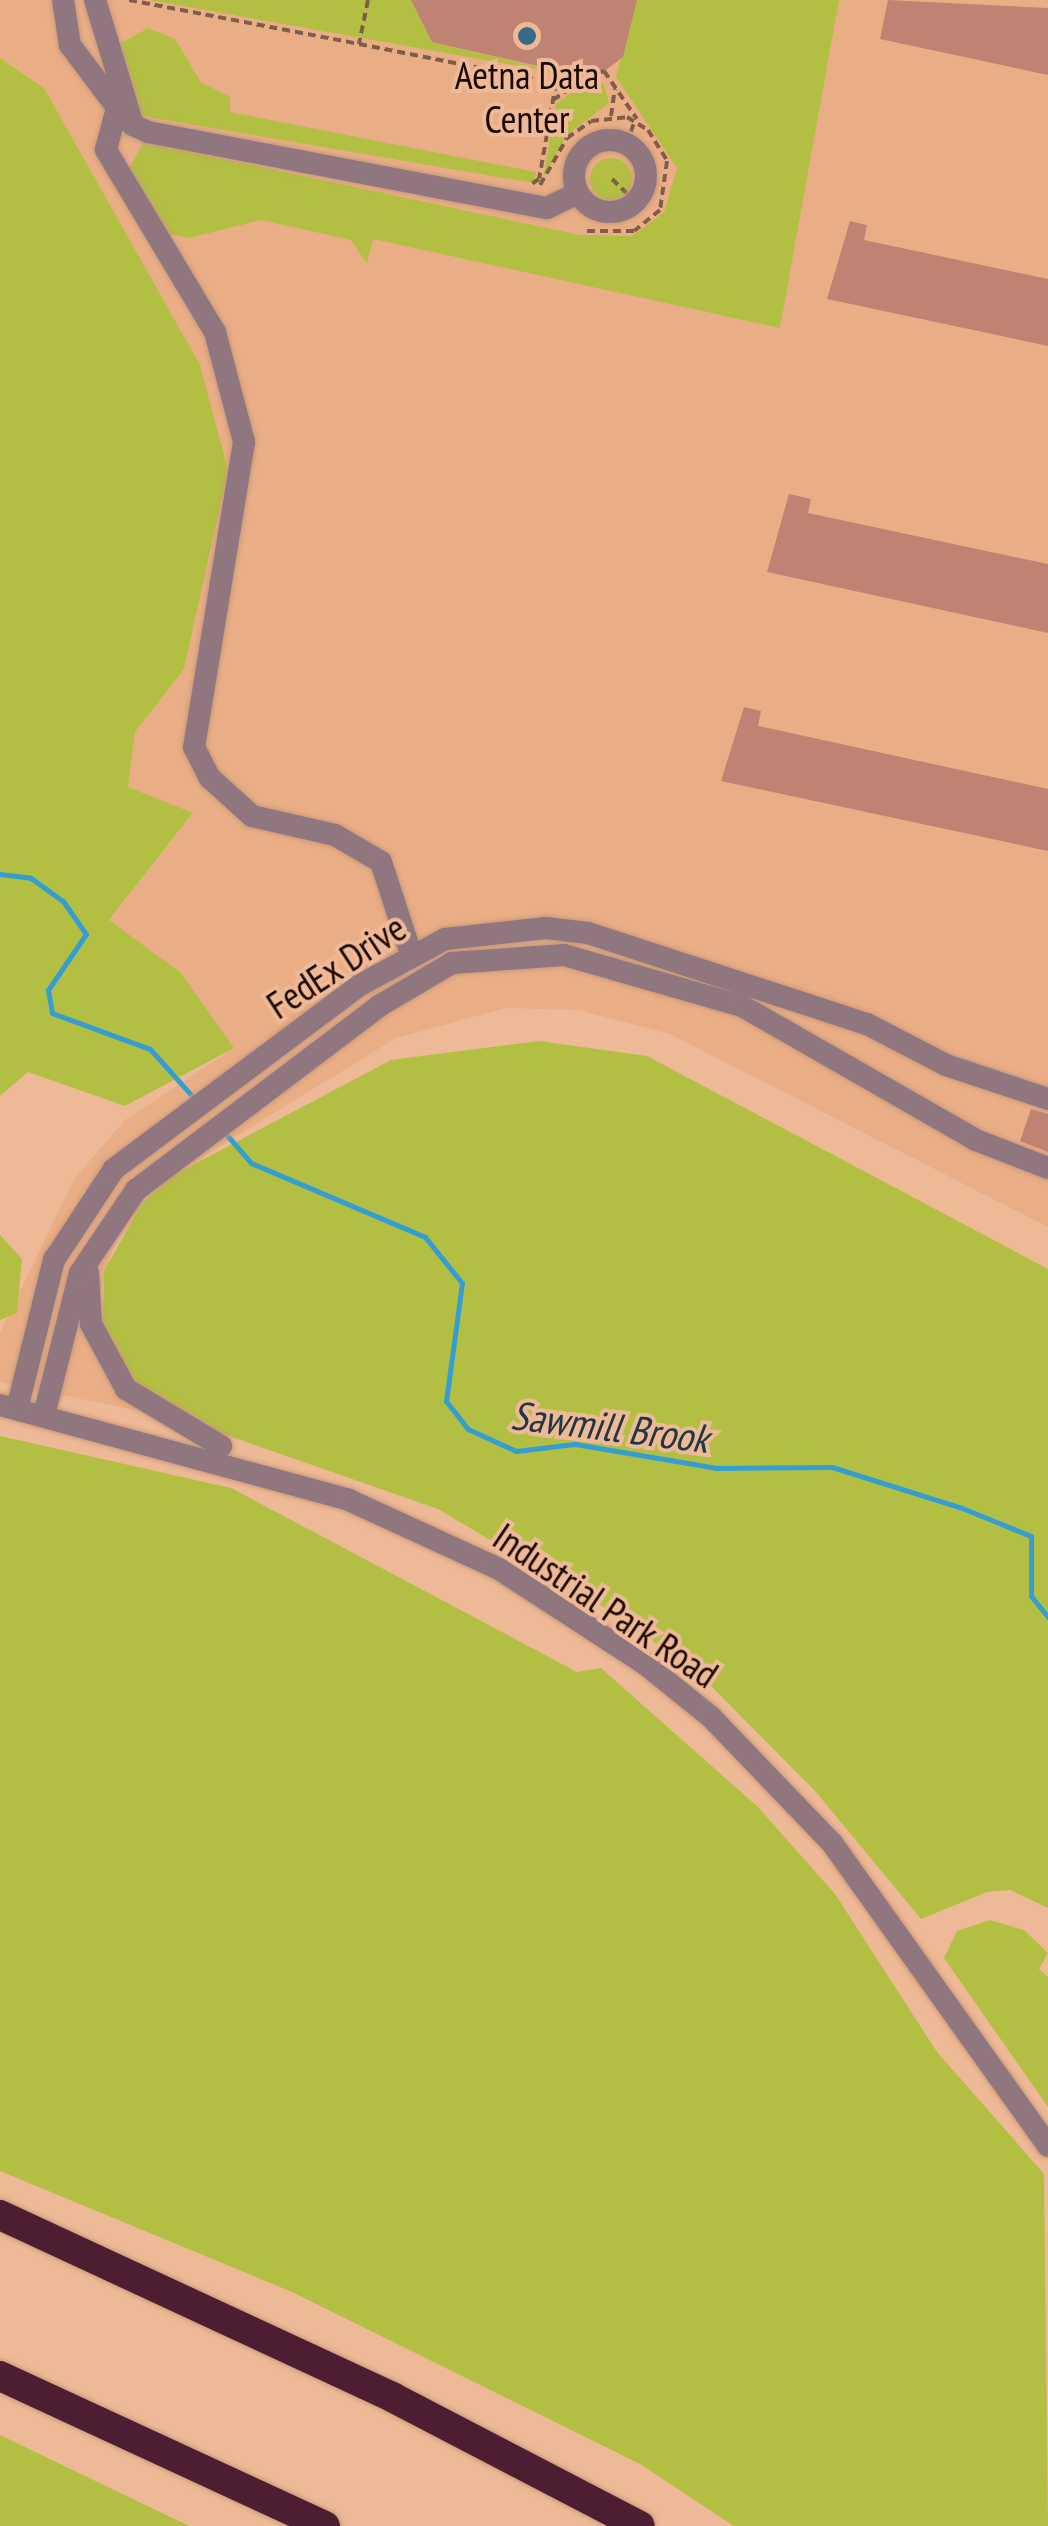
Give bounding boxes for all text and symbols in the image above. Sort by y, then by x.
marker: Aetna Data Center [516,25,538,47]
place label: Aetna Data Center [455,52,599,142]
street label: FedEx Drive [258,904,414,1028]
water label: Sawmill Brook [509,1390,711,1462]
street label: Industrial Park Road [485,1513,727,1697]

